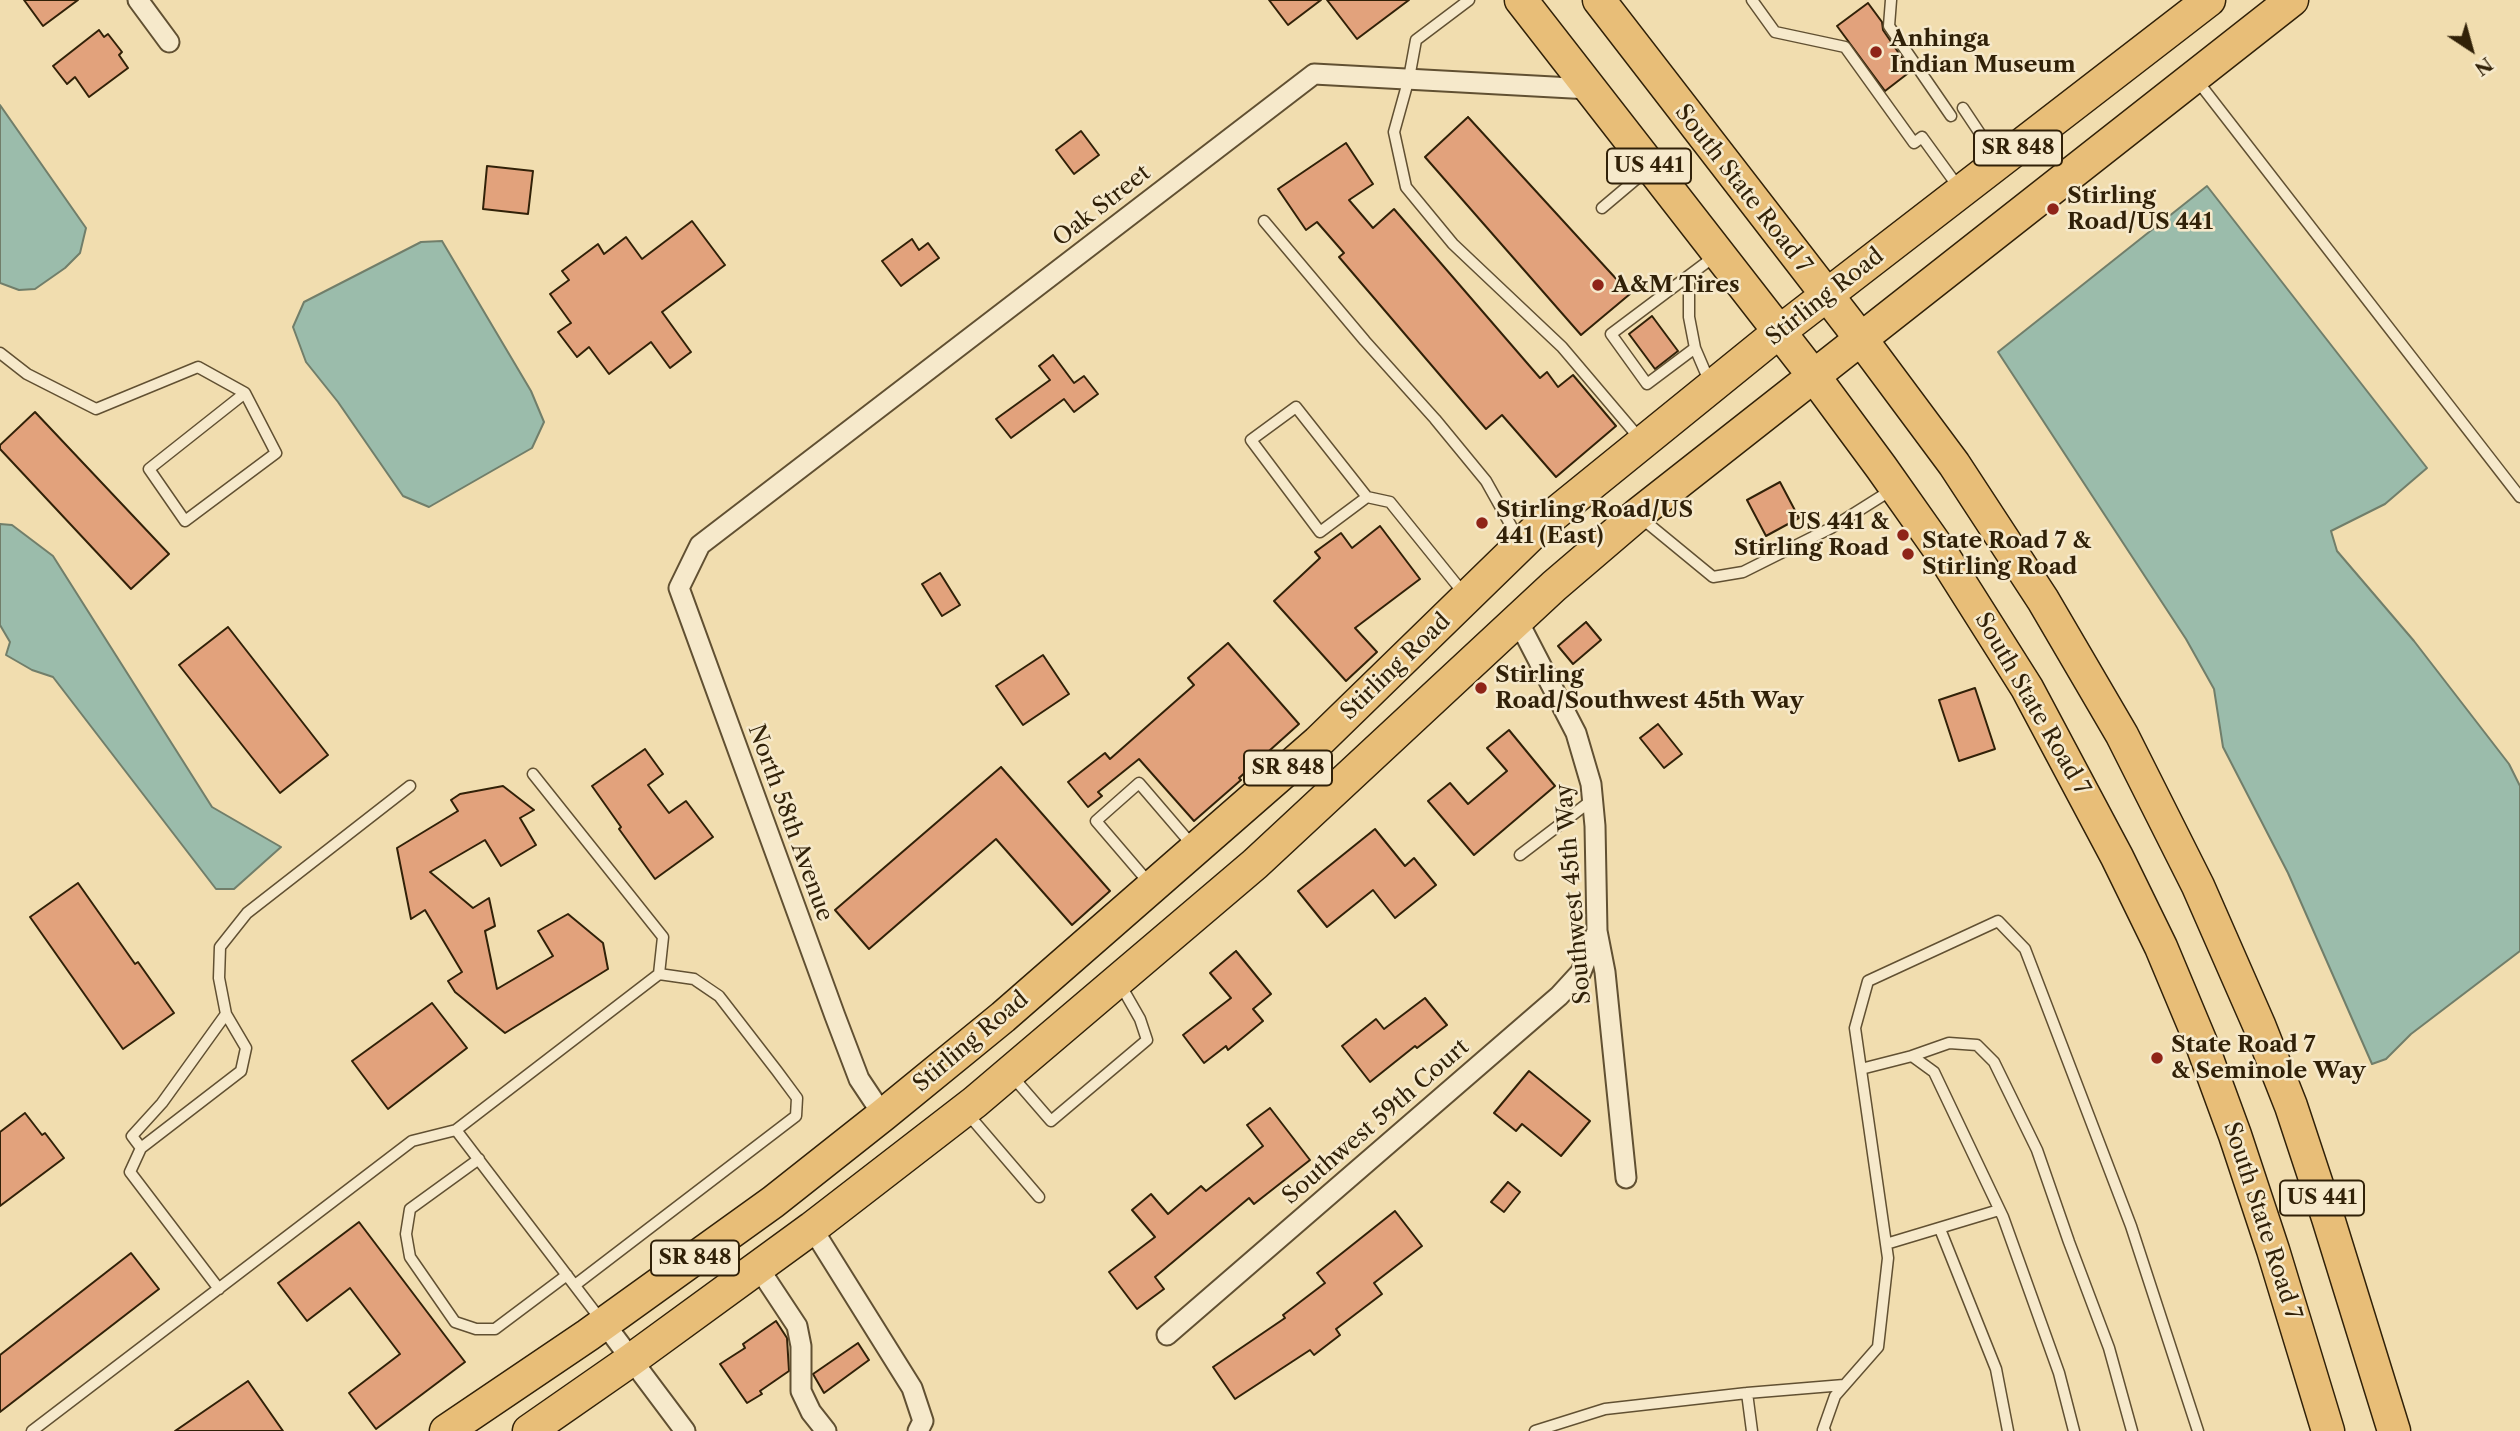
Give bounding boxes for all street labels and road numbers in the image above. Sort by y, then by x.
street label: South State Road 7 [1669,99,1817,279]
road number: SR 848 [1974,130,2062,166]
road number: US 441 [1607,148,1691,184]
street label: Oak Street [1048,159,1156,253]
street label: Stirling Road [1761,242,1889,352]
street label: Stirling Road [1335,608,1457,726]
street label: South State Road 7 [1968,608,2096,800]
street label: North 58th Avenue [742,721,838,925]
road number: SR 848 [1244,750,1332,786]
street label: Southwest 45th Way [1551,783,1597,1005]
street label: Stirling Road [908,986,1034,1098]
street label: Southwest 59th Court [1277,1034,1475,1210]
street label: South State Road 7 [2217,1119,2307,1323]
road number: US 441 [2280,1180,2364,1216]
road number: SR 848 [651,1240,739,1276]

